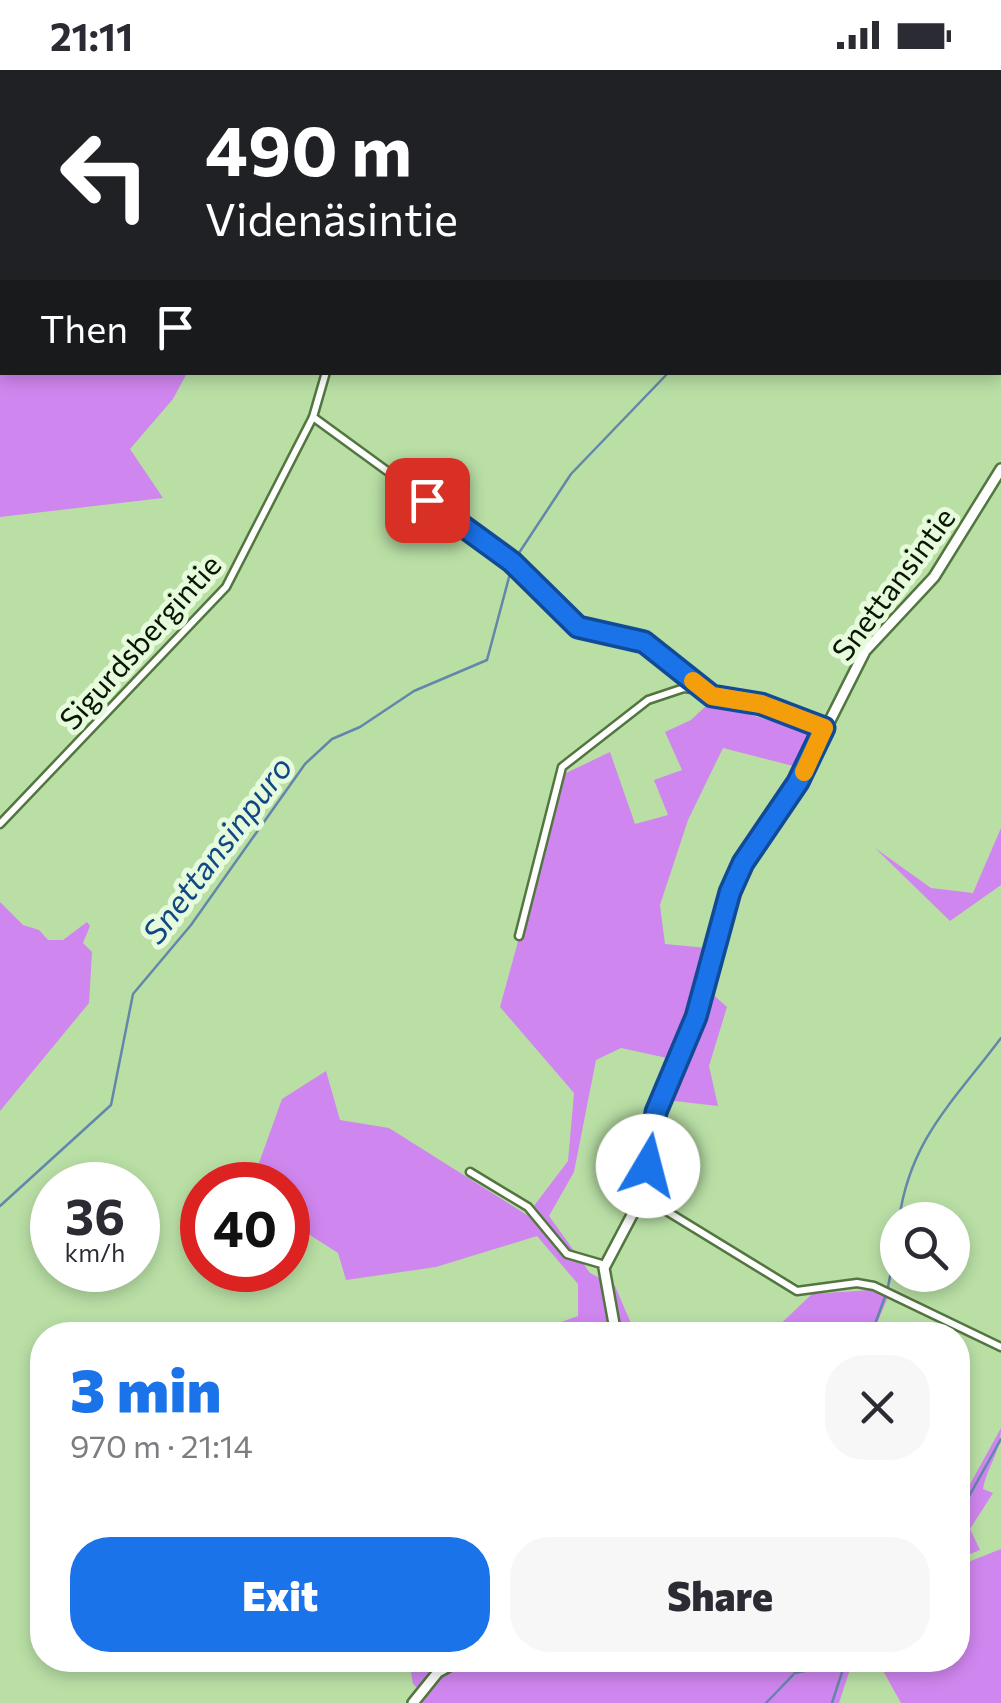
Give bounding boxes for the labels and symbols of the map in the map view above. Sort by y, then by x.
pin [385,458,470,543]
street label: Snettansintie [822,499,962,667]
street label: Sigurdsbergintie [51,546,227,736]
water label: Snettansinpuro [133,747,299,951]
position arrow [596,1114,700,1218]
speed limit sign: 40 [180,1162,310,1292]

